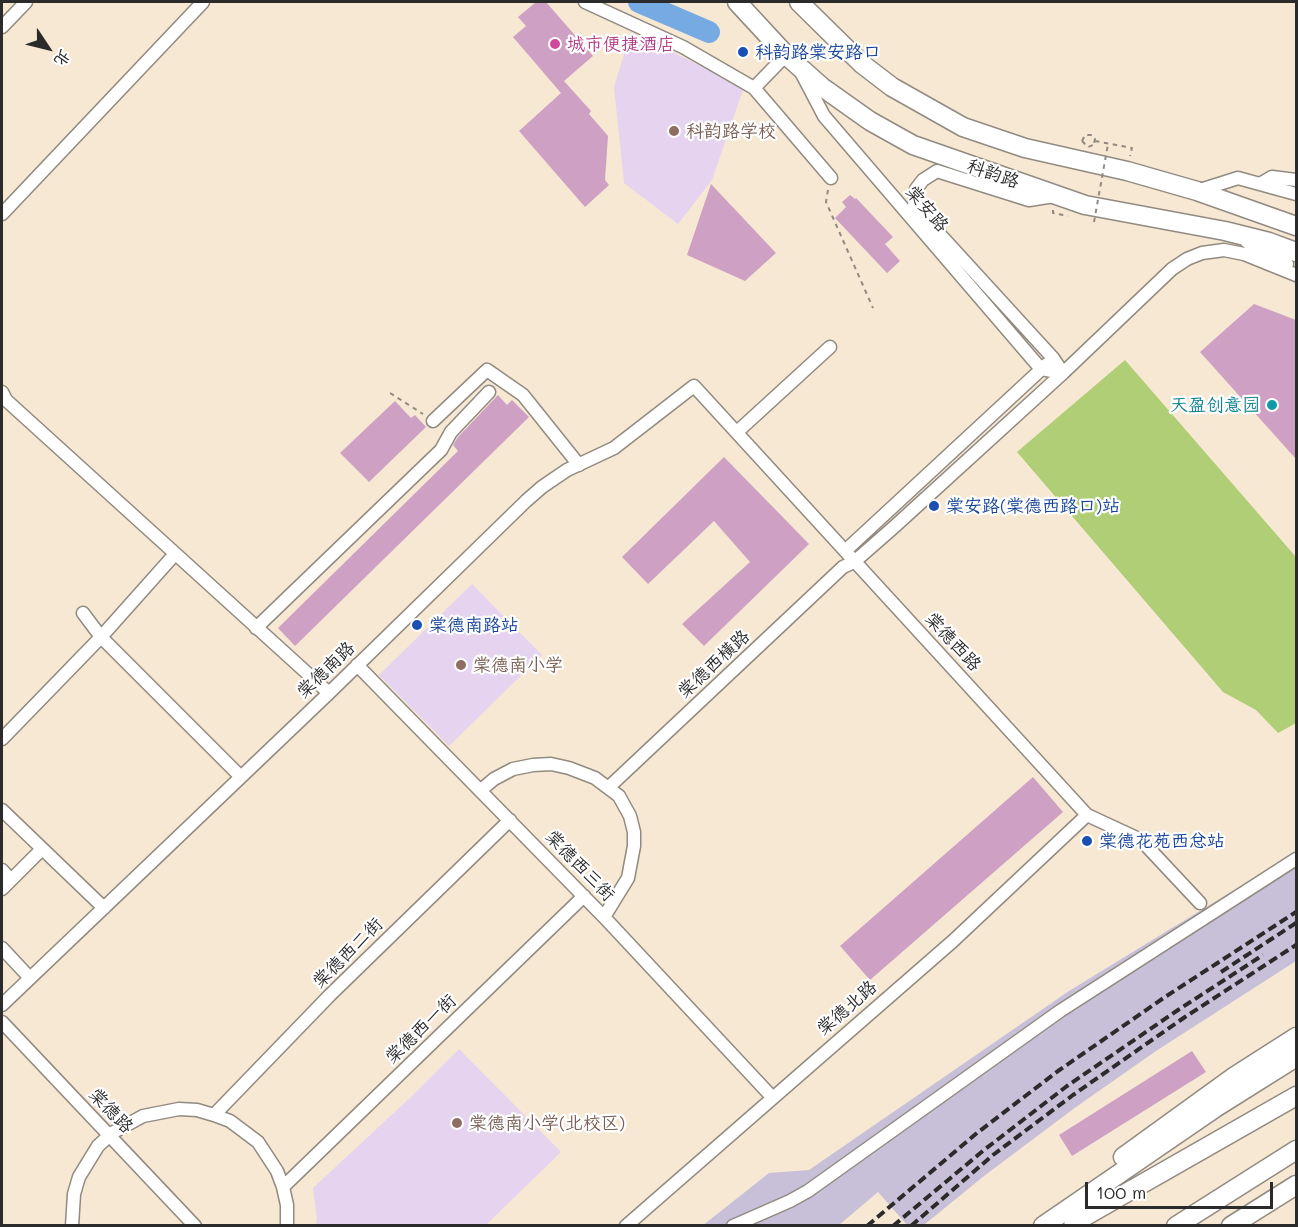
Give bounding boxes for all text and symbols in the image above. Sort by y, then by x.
north arrow [18,18,78,78]
place label: 城市便捷酒店 [567,33,675,55]
marker: 城市便捷酒店 [548,37,562,51]
place label: 科韵路棠安路口 [755,41,881,63]
marker: 科韵路棠安路口 [736,45,750,59]
text: 北 [50,46,76,71]
place label: 科韵路学校 [686,120,776,142]
marker: 科韵路学校 [667,124,681,138]
street label: 科韵路 [964,155,1022,193]
street label: 棠安路 [901,182,953,236]
place label: 天盈创意园 [1170,394,1260,416]
marker: 天盈创意园 [1265,398,1279,412]
place label: 棠安路(棠德西路口)站 [946,495,1120,517]
marker: 棠安路(棠德西路口)站 [927,499,941,513]
street label: 棠德西路 [921,608,985,676]
place label: 棠德南路站 [429,614,519,636]
marker: 棠德南路站 [410,618,424,632]
street label: 棠德西横路 [674,625,754,703]
street label: 棠德南路 [293,637,359,703]
place label: 棠德南小学 [473,654,563,676]
marker: 棠德南小学 [454,658,468,672]
street label: 棠德西三街 [541,826,619,906]
place label: 棠德花苑西总站 [1099,830,1225,852]
marker: 棠德花苑西总站 [1080,834,1094,848]
street label: 棠德西二街 [309,914,387,992]
street label: 棠德北路 [813,976,881,1040]
street label: 棠德西一街 [381,990,461,1068]
street label: 棠德路 [84,1084,138,1138]
place label: 棠德南小学(北校区) [469,1112,625,1134]
marker: 棠德南小学(北校区) [450,1116,464,1130]
scale bar [1088,1170,1276,1208]
text: 100 m [1096,1180,1146,1204]

